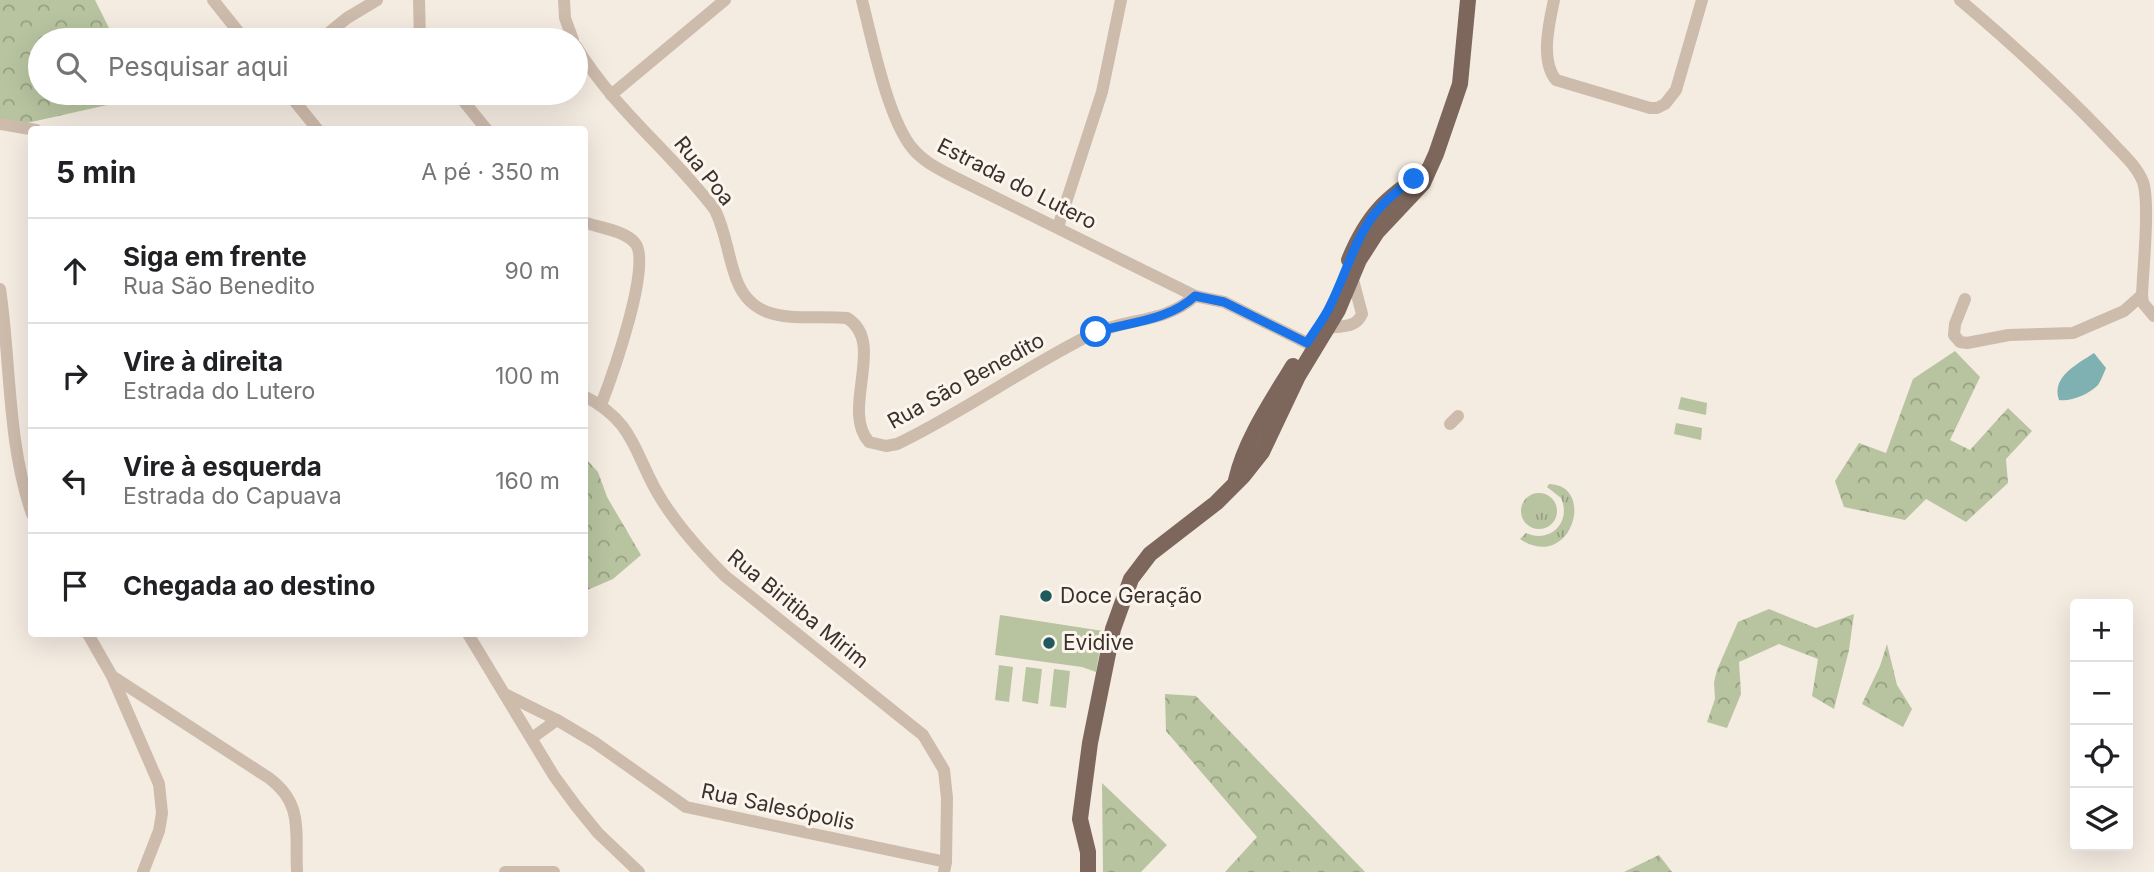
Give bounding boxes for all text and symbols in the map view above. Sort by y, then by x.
search box [28,28,588,105]
icon: search [52,48,90,86]
text: Pesquisar aqui [108,51,289,82]
street label: Rua Poa [669,131,740,210]
street label: Estrada do Lutero [933,133,1101,235]
text: 5 min [56,154,136,190]
text: A pé · 350 m [421,158,560,186]
route end [1398,163,1429,194]
text: Siga em frente [123,241,307,272]
icon: ahead [56,252,94,290]
text: 90 m [505,257,560,285]
text: Rua São Benedito [123,272,315,300]
route start [1080,316,1111,347]
street label: Rua São Benedito [883,327,1048,434]
text: Vire à direita [123,346,283,377]
icon: right [56,357,94,395]
text: 100 m [495,362,560,390]
text: Estrada do Lutero [123,377,315,405]
text: Vire à esquerda [123,451,322,482]
icon: left [56,462,94,500]
text: 160 m [495,467,560,495]
text: Estrada do Capuava [123,482,342,510]
street label: Rua Biritiba Mirim [723,544,874,673]
icon: arrive [56,567,94,605]
text: Chegada ao destino [123,570,375,601]
place label: Doce Geração [1060,583,1202,608]
marker: Doce Geração [1038,588,1054,604]
map controls [2070,599,2133,851]
button: + [2070,599,2133,662]
place label: Evidive [1063,630,1134,655]
marker: Evidive [1041,635,1057,651]
button: − [2070,662,2133,725]
button: locate [2070,725,2133,788]
street label: Rua Salesópolis [699,778,857,835]
button: layers [2070,788,2133,851]

